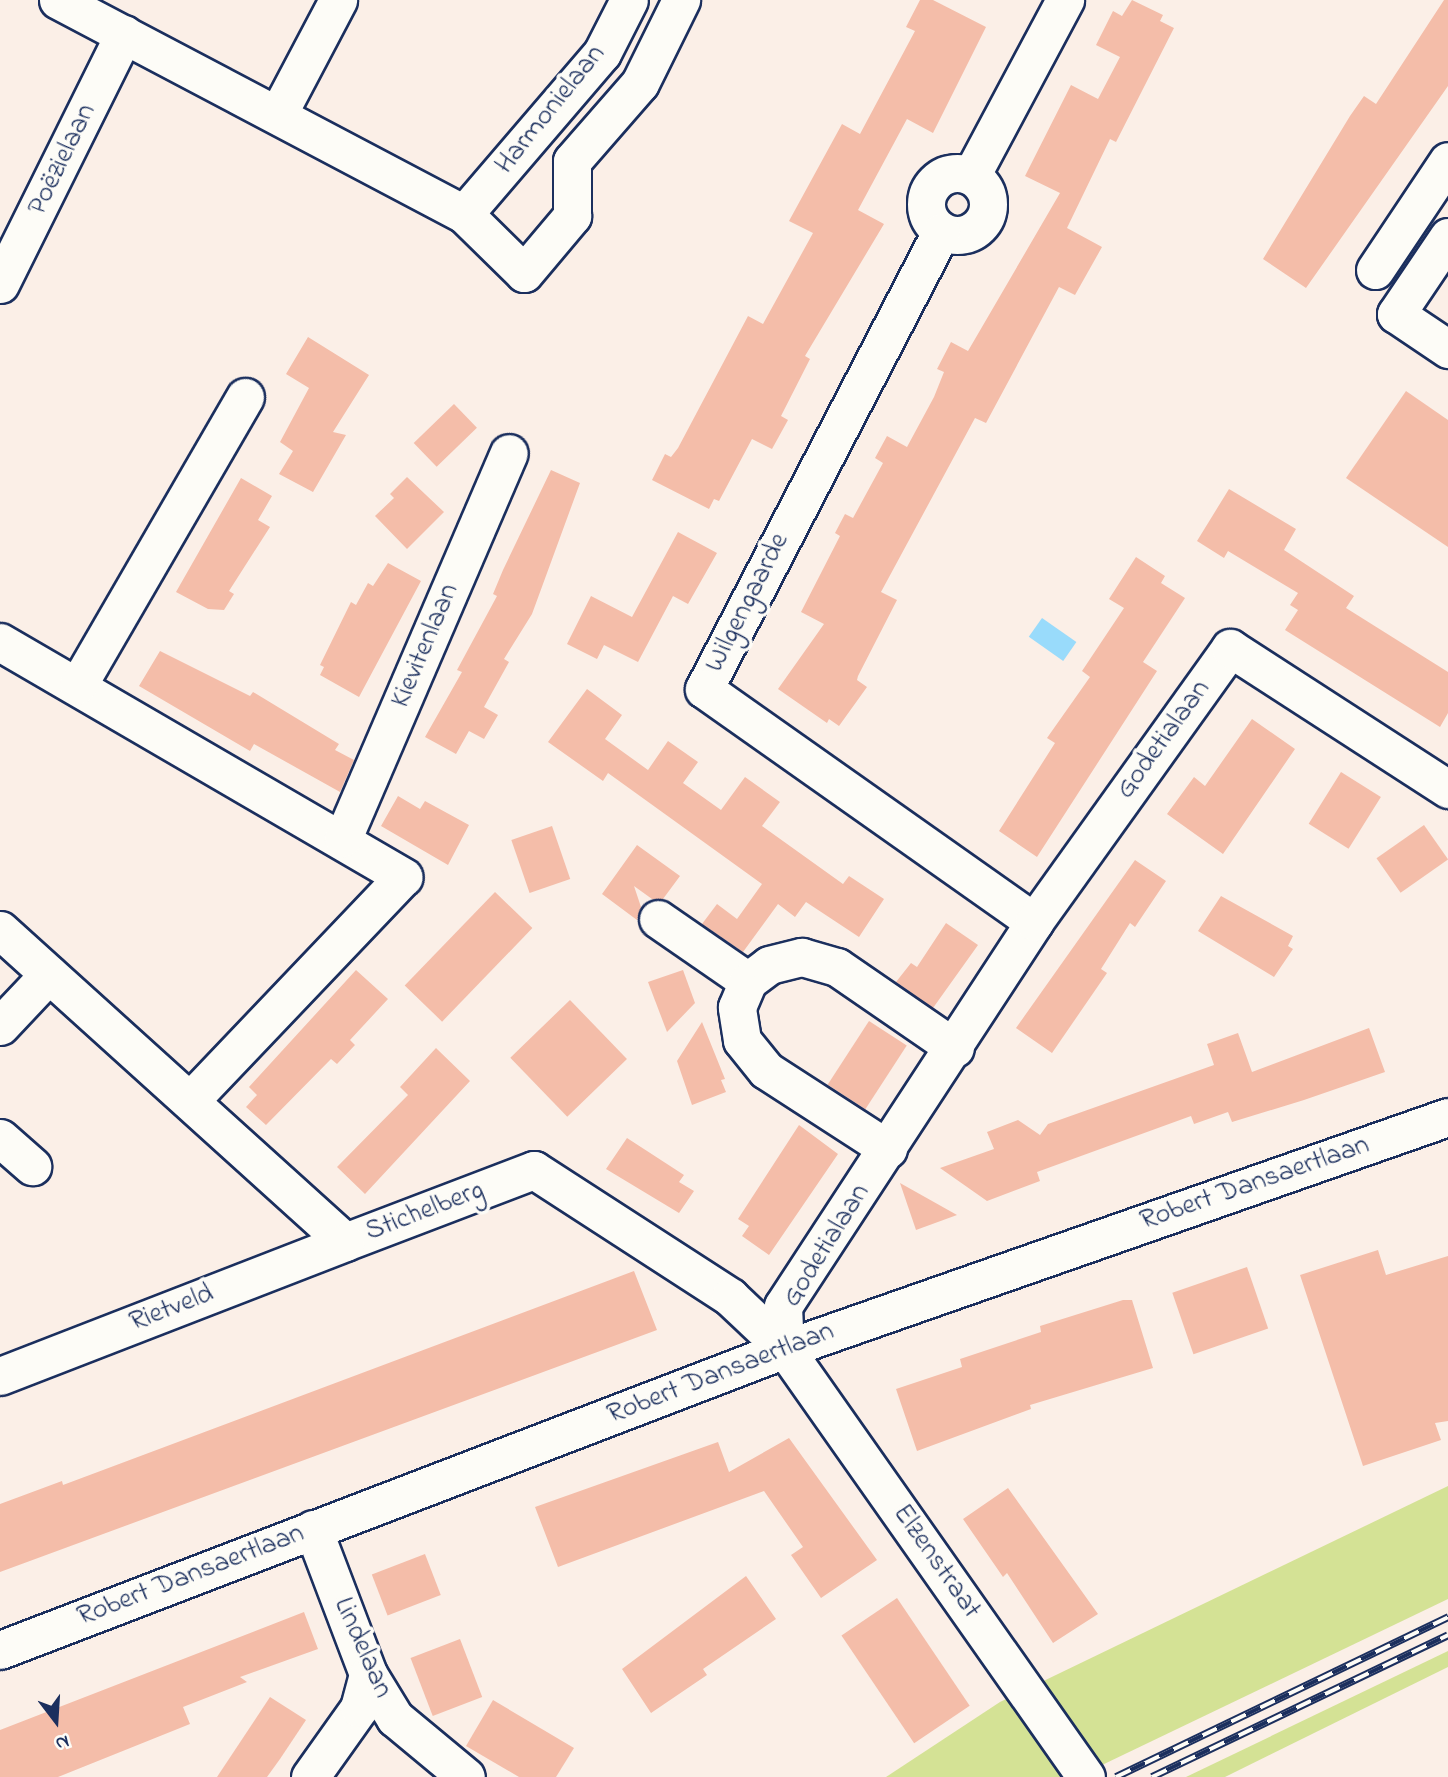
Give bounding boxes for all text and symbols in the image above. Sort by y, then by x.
street label: Harmonielaan [489,39,613,181]
street label: Poëzielaan [22,99,104,221]
street label: Wilgengaarde [699,528,797,678]
street label: Kievitenlaan [385,579,467,713]
street label: Godetialaan [1110,674,1218,806]
street label: Robert Dansaertlaan [1136,1129,1374,1239]
street label: Stichelberg [361,1174,489,1250]
street label: Godetialaan [776,1178,878,1314]
street label: Rietveld [125,1278,219,1340]
street label: Robert Dansaertlaan [603,1315,839,1433]
street label: Elzenstraat [884,1498,988,1626]
street label: Robert Dansaertlaan [73,1517,309,1635]
street label: Lindelaan [325,1593,399,1703]
north arrow [21,1686,91,1756]
text: N [52,1727,72,1756]

